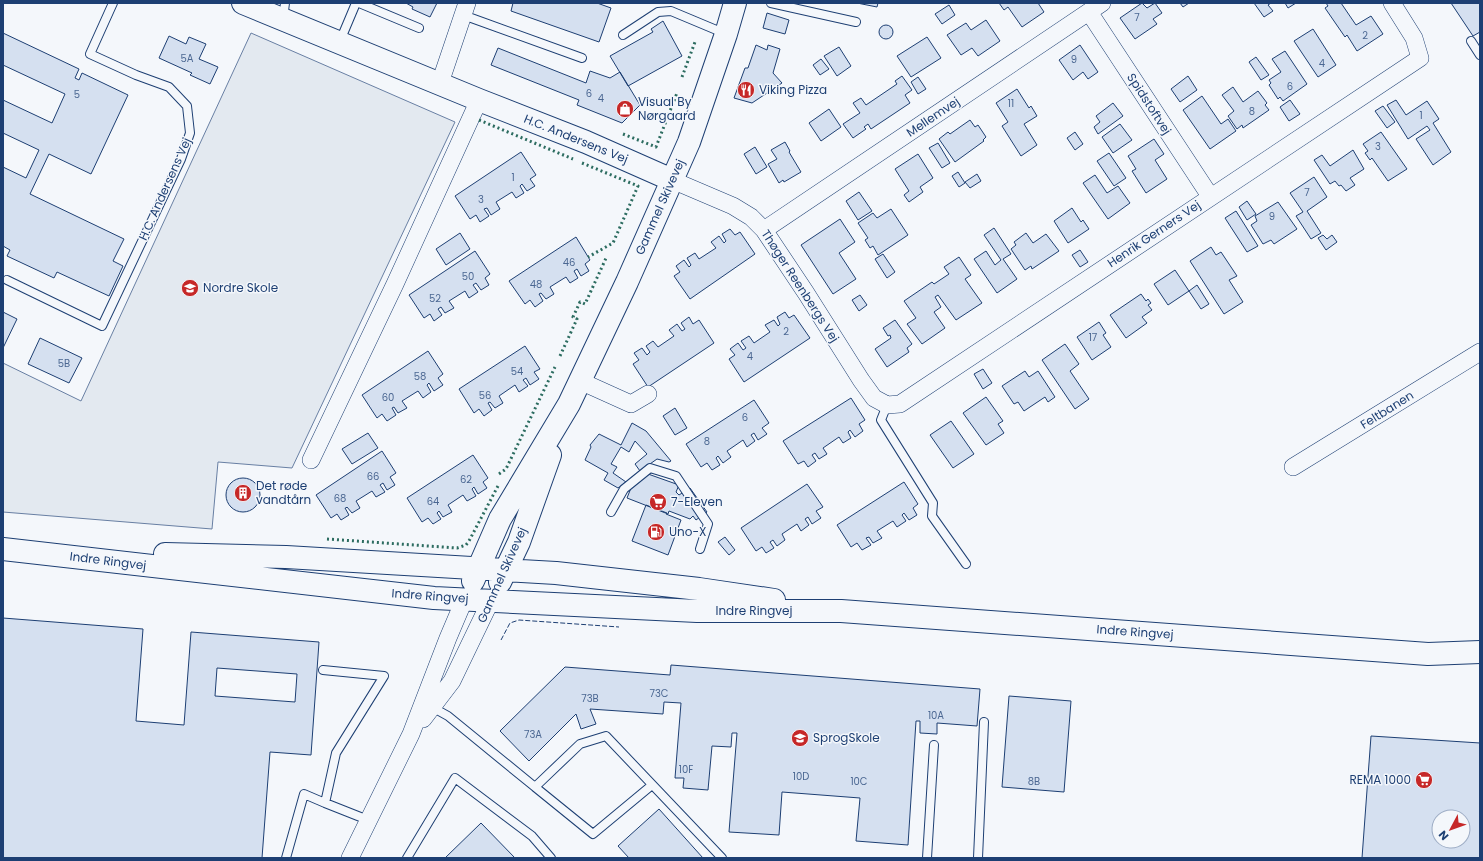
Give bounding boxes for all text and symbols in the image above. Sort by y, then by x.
house number: 7 [1134,10,1140,25]
house number: 2 [1362,28,1368,43]
house number: 5A [180,51,194,66]
house number: 9 [1071,52,1077,67]
house number: 4 [1319,56,1325,71]
street label: Spidstoftvej [1123,70,1176,138]
house number: 6 [1287,79,1293,94]
restaurant icon: Viking Pizza [736,80,756,100]
place label: Viking Pizza [759,81,827,98]
house number: 6 [586,86,592,101]
house number: 5 [74,87,80,102]
house number: 4 [598,91,604,106]
place label: Visual By Nørgaard [638,93,696,124]
street label: Mellemvej [903,93,963,141]
house number: 11 [1008,96,1014,111]
shop icon: Visual By Nørgaard [615,99,635,119]
house number: 8 [1249,104,1255,119]
house number: 1 [1419,108,1423,123]
street label: H.C. Andersens Vej [522,110,631,167]
street label: H.C. Andersens Vej [134,135,195,243]
house number: 3 [1375,139,1381,154]
street label: Gammel Skivevej [631,156,688,257]
house number: 1 [511,170,515,185]
house number: 7 [1304,185,1310,200]
house number: 3 [478,192,484,207]
street label: Henrik Gerners Vej [1104,196,1204,271]
house number: 9 [1269,209,1275,224]
street label: Thøger Reenbergs Vej [758,226,843,345]
house number: 46 [563,255,575,270]
house number: 50 [462,269,474,284]
house number: 48 [530,277,542,292]
school or university icon: Nordre Skole [180,278,200,298]
place label: Nordre Skole [203,279,278,296]
house number: 52 [429,291,441,306]
house number: 2 [783,324,789,339]
house number: 17 [1089,330,1098,345]
house number: 4 [747,349,753,364]
house number: 5B [58,356,70,371]
house number: 54 [511,364,523,379]
house number: 58 [414,369,426,384]
street label: Feltbanen [1357,387,1417,433]
house number: 56 [479,388,491,403]
house number: 60 [382,390,394,405]
house number: 6 [742,410,748,425]
house number: 8 [704,434,710,449]
house number: 66 [367,469,379,484]
house number: 62 [460,472,472,487]
place label: Det røde vandtårn [256,477,311,508]
building icon: Det røde vandtårn [233,483,253,503]
house number: 68 [334,491,346,506]
supermarket icon: 7-Eleven [648,492,668,512]
place label: 7-Eleven [671,493,723,510]
house number: 64 [427,494,439,509]
fuel station icon: Uno-X [646,522,666,542]
place label: Uno-X [669,523,707,540]
street label: Gammel Skivevej [473,524,530,625]
street label: Indre Ringvej [69,547,147,574]
street label: Indre Ringvej [391,584,469,607]
street label: Indre Ringvej [715,602,793,619]
street label: Indre Ringvej [1096,620,1174,643]
house number: 73C [649,686,669,701]
house number: 73B [581,691,599,706]
house number: 10A [928,708,944,723]
house number: 73A [524,727,542,742]
school or university icon: SprogSkole [790,728,810,748]
place label: SprogSkole [813,729,880,746]
house number: 10F [679,762,693,777]
house number: 10D [793,769,809,784]
supermarket icon: REMA 1000 [1414,770,1434,790]
place label: REMA 1000 [1349,771,1411,788]
house number: 10C [850,774,868,789]
house number: 8B [1028,774,1040,789]
north arrow [1431,809,1471,849]
text: N [1435,827,1452,844]

